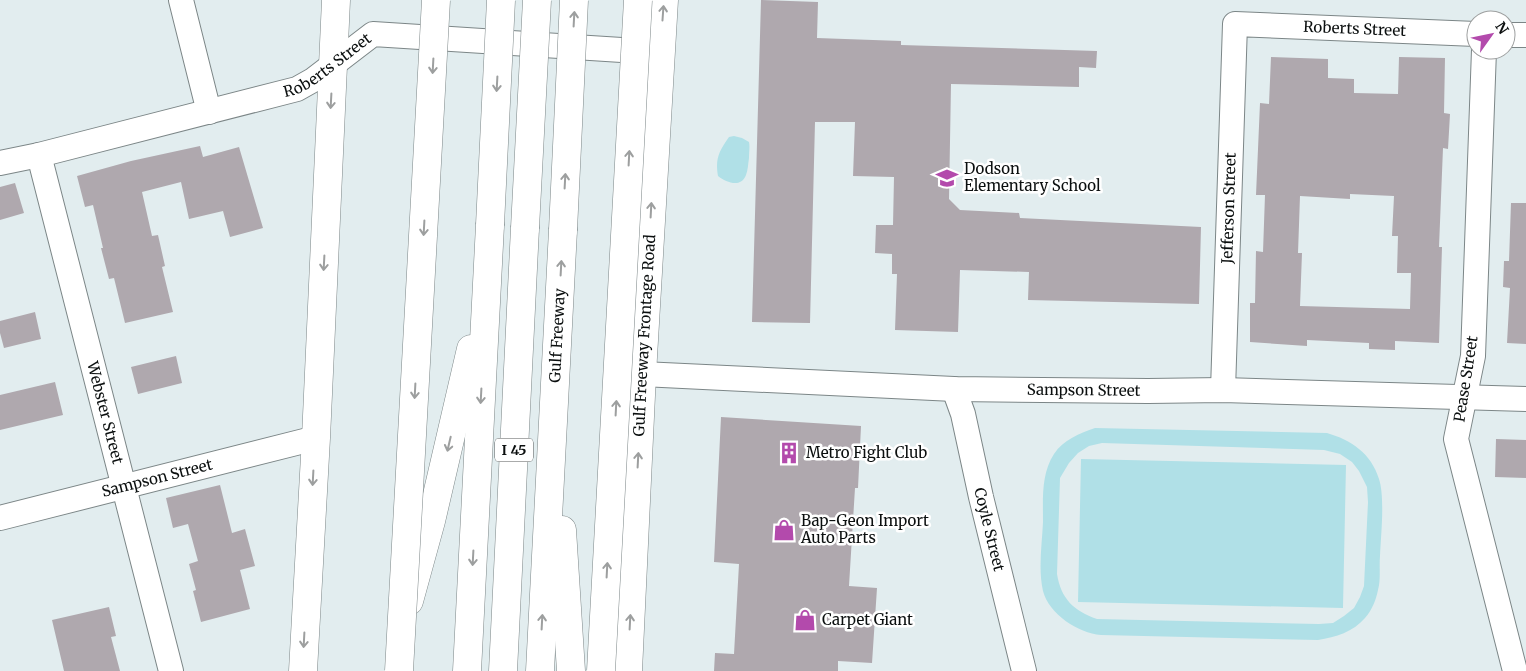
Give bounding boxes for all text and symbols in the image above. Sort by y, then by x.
one-way arrow [658,5,668,21]
north arrow [1466,10,1516,60]
one-way arrow [569,11,578,27]
street label: Roberts Street [1303,17,1407,40]
text: N [1491,18,1512,37]
street label: Roberts Street [281,29,375,101]
one-way arrow [428,58,437,74]
one-way arrow [493,75,502,91]
one-way arrow [326,92,336,109]
one-way arrow [625,150,634,166]
street label: Jefferson Street [1217,152,1240,265]
place label: Dodson Elementary School [964,159,1101,195]
school or university icon: Dodson Elementary School [934,165,960,191]
one-way arrow [561,173,570,189]
one-way arrow [646,203,655,219]
one-way arrow [419,220,428,236]
street label: Gulf Freeway Frontage Road [629,234,659,437]
one-way arrow [319,255,328,271]
one-way arrow [556,260,565,276]
street label: Gulf Freeway [545,287,569,383]
street label: Pease Street [1449,334,1482,423]
street label: Webster Street [83,358,128,466]
street label: Sampson Street [1027,380,1141,400]
one-way arrow [410,382,419,398]
one-way arrow [477,387,486,403]
one-way arrow [611,400,620,416]
one-way arrow [444,436,453,452]
road number: I 45 [495,438,533,462]
building icon: Metro Fight Club [776,440,802,466]
place label: Metro Fight Club [806,443,927,462]
one-way arrow [633,452,642,468]
street label: Sampson Street [99,455,215,501]
one-way arrow [309,470,318,486]
street label: Coyle Street [970,486,1009,573]
place label: Bap-Geon Import Auto Parts [800,511,929,547]
shop icon: Bap-Geon Import Auto Parts [771,517,797,543]
one-way arrow [468,550,477,566]
one-way arrow [602,562,611,578]
shop icon: Carpet Giant [792,607,818,633]
place label: Carpet Giant [822,610,913,629]
one-way arrow [538,615,547,631]
one-way arrow [626,615,635,631]
one-way arrow [300,632,309,648]

